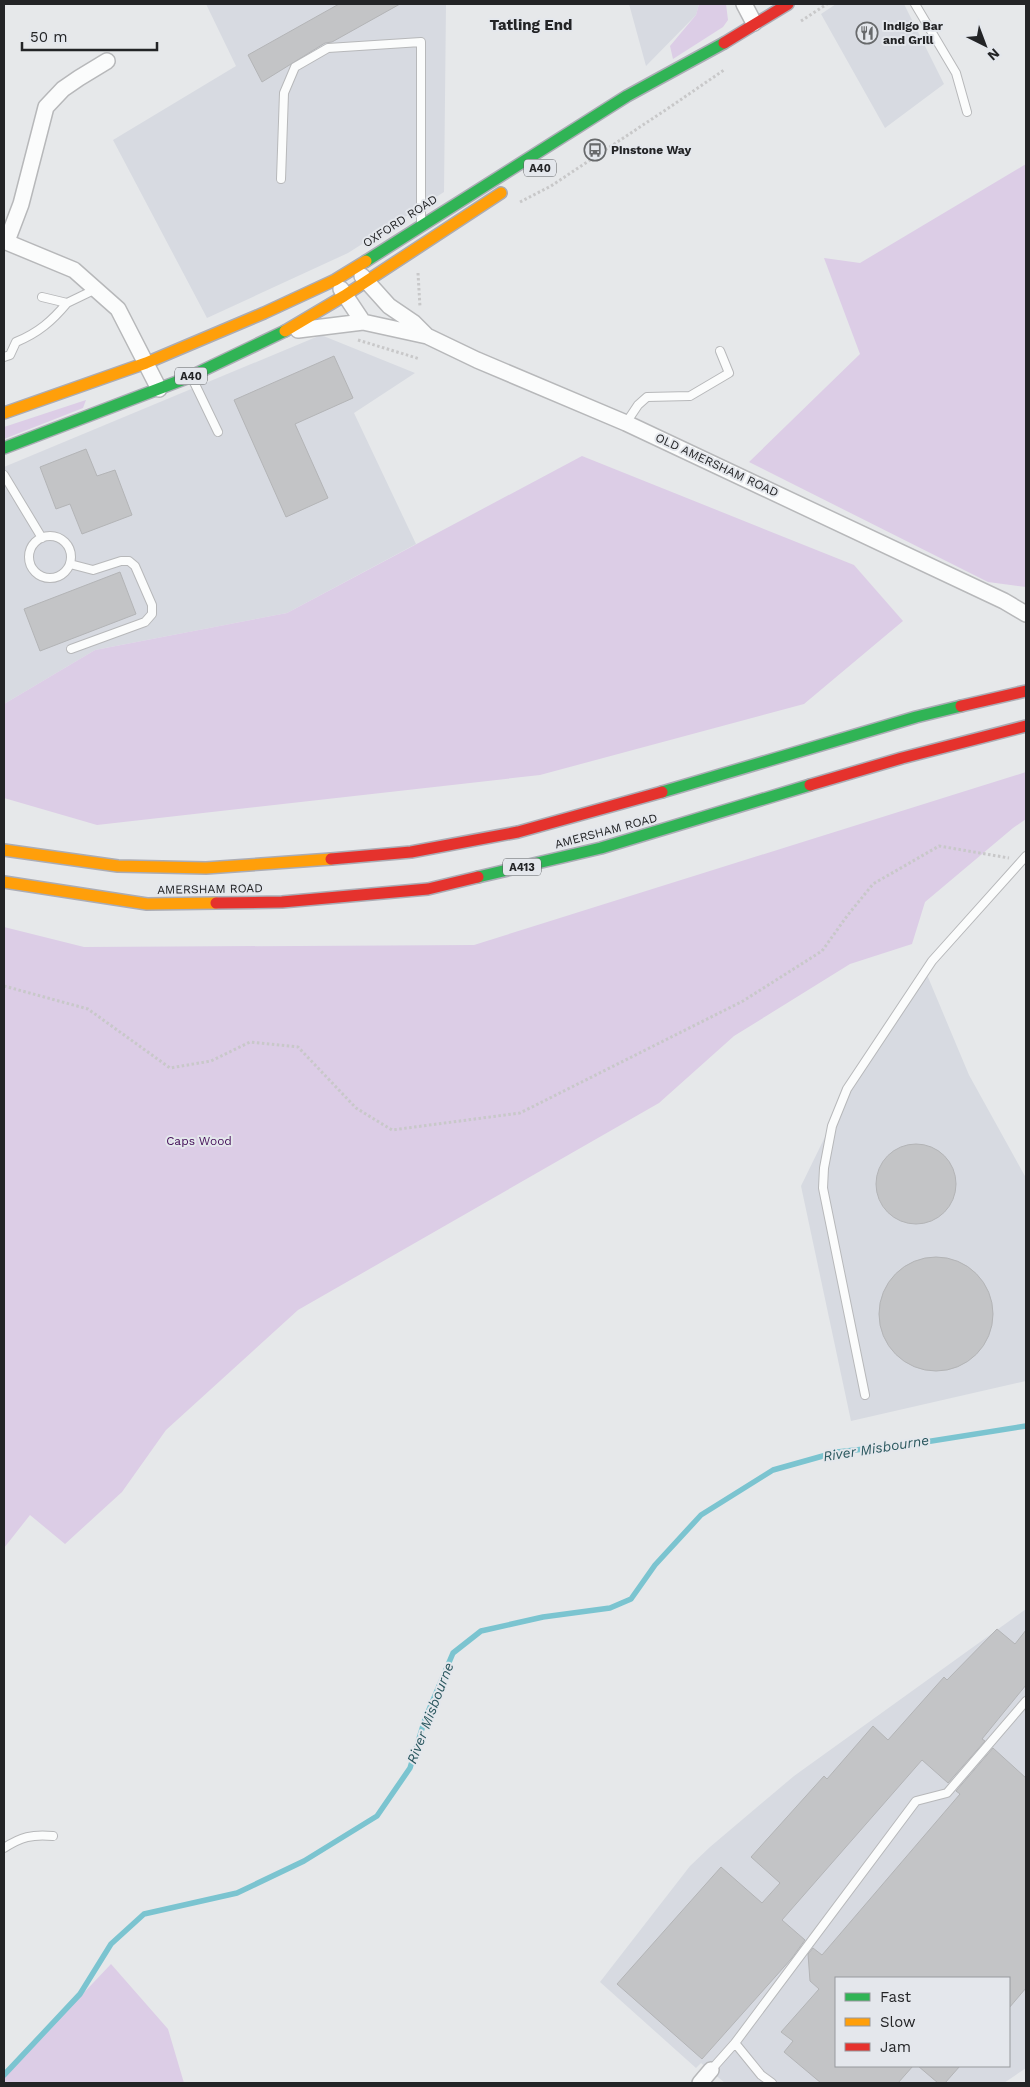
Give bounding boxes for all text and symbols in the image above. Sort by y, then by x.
district label: Tatling End [490,16,572,34]
place label: Indigo Bar and Grill [883,19,944,47]
scale bar [22,20,158,52]
north arrow [960,20,1010,70]
restaurant icon: Indigo Bar and Grill [855,21,879,45]
text: 50 m [30,28,67,46]
text: N [984,45,1003,64]
bus stop icon: Pinstone Way [583,138,607,162]
place label: Pinstone Way [611,143,691,157]
road number: A40 [524,160,556,177]
street label: OXFORD ROAD [360,192,440,250]
road number: A40 [175,368,207,384]
street label: OLD AMERSHAM ROAD [653,430,781,500]
street label: AMERSHAM ROAD [553,811,659,851]
road number: A413 [503,859,541,876]
street label: AMERSHAM ROAD [157,881,263,897]
park label: Caps Wood [166,1134,232,1148]
water label: River Misbourne [822,1432,930,1464]
water label: River Misbourne [403,1660,457,1766]
legend [835,1977,1010,2067]
text: Fast [880,1988,912,2006]
text: Slow [880,2013,916,2031]
text: Jam [880,2038,911,2056]

